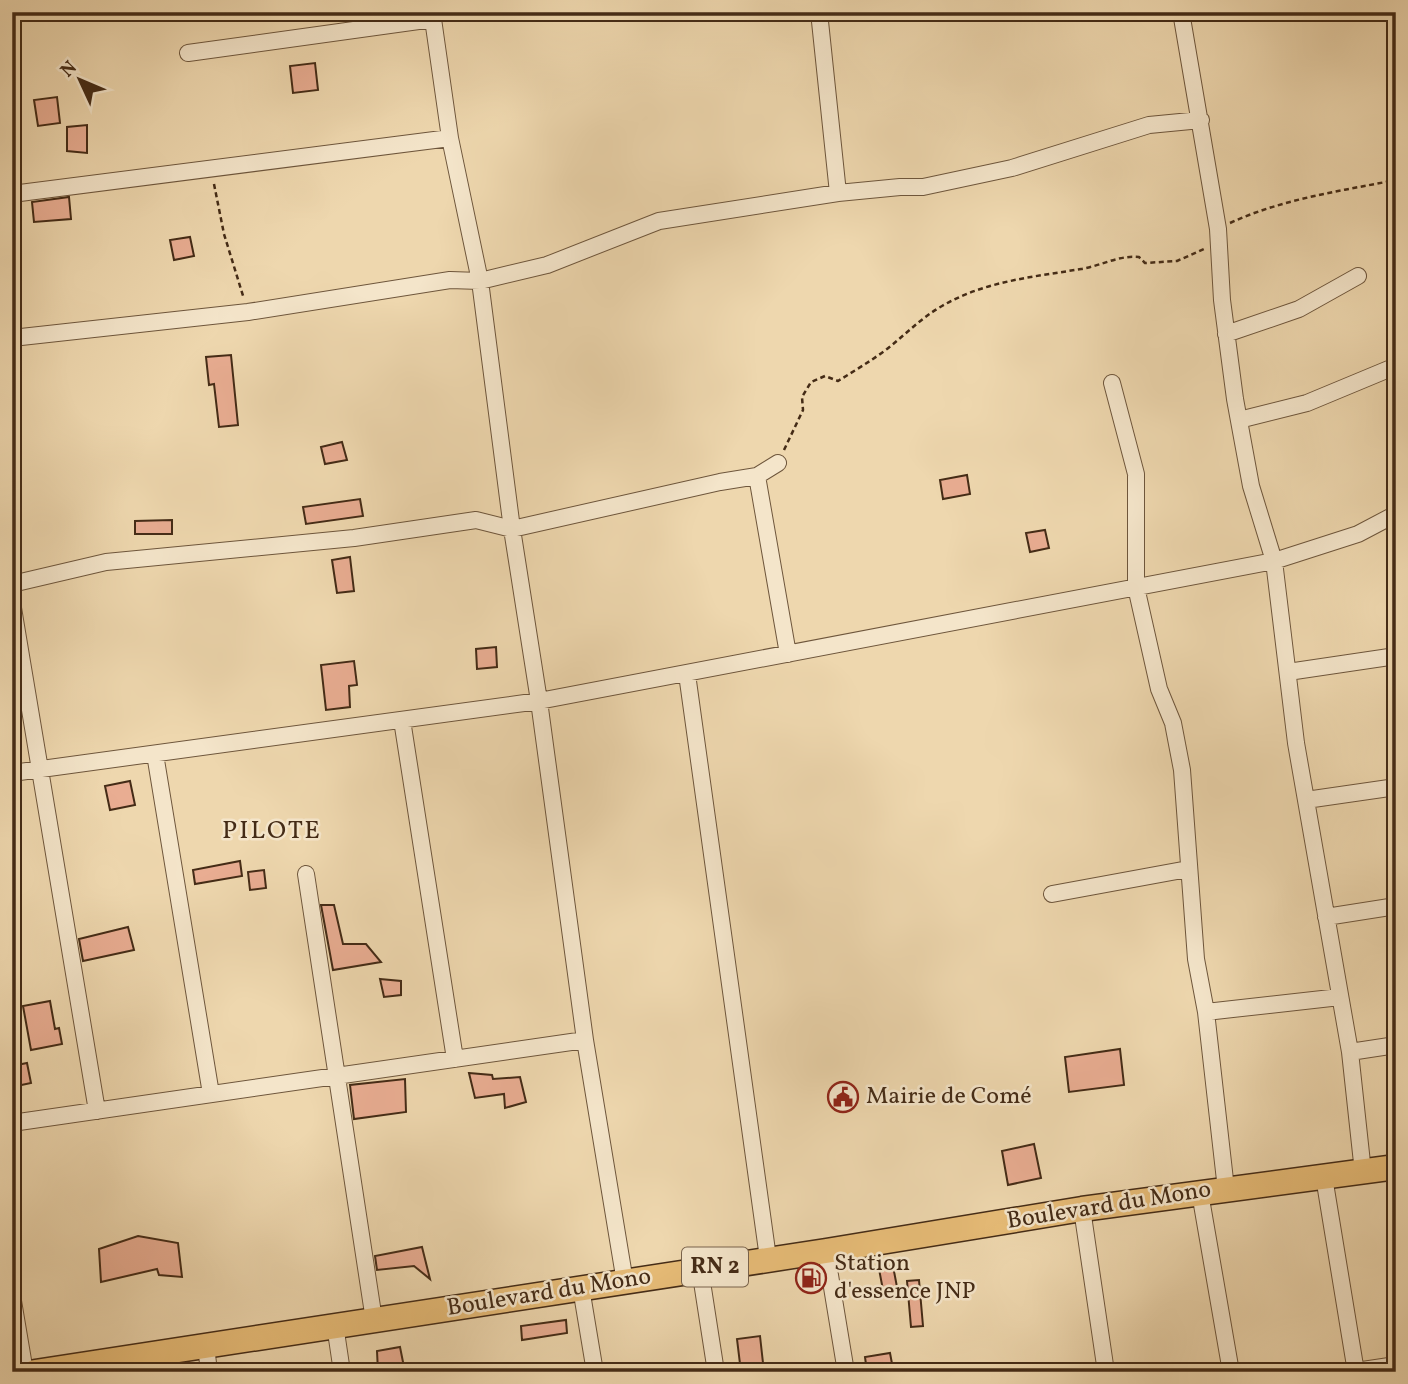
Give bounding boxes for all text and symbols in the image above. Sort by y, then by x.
north arrow [46,46,116,116]
text: N [55,55,83,84]
district label: PILOTE [222,813,322,849]
public building icon: Mairie de Comé [826,1080,860,1114]
place label: Mairie de Comé [866,1080,1032,1114]
street label: Boulevard du Mono [1005,1173,1213,1239]
place label: Station d'essence JNP [834,1247,976,1309]
road number: RN 2 [682,1248,748,1286]
street label: Boulevard du Mono [445,1260,653,1326]
fuel station icon: Station d'essence JNP [794,1261,828,1295]

